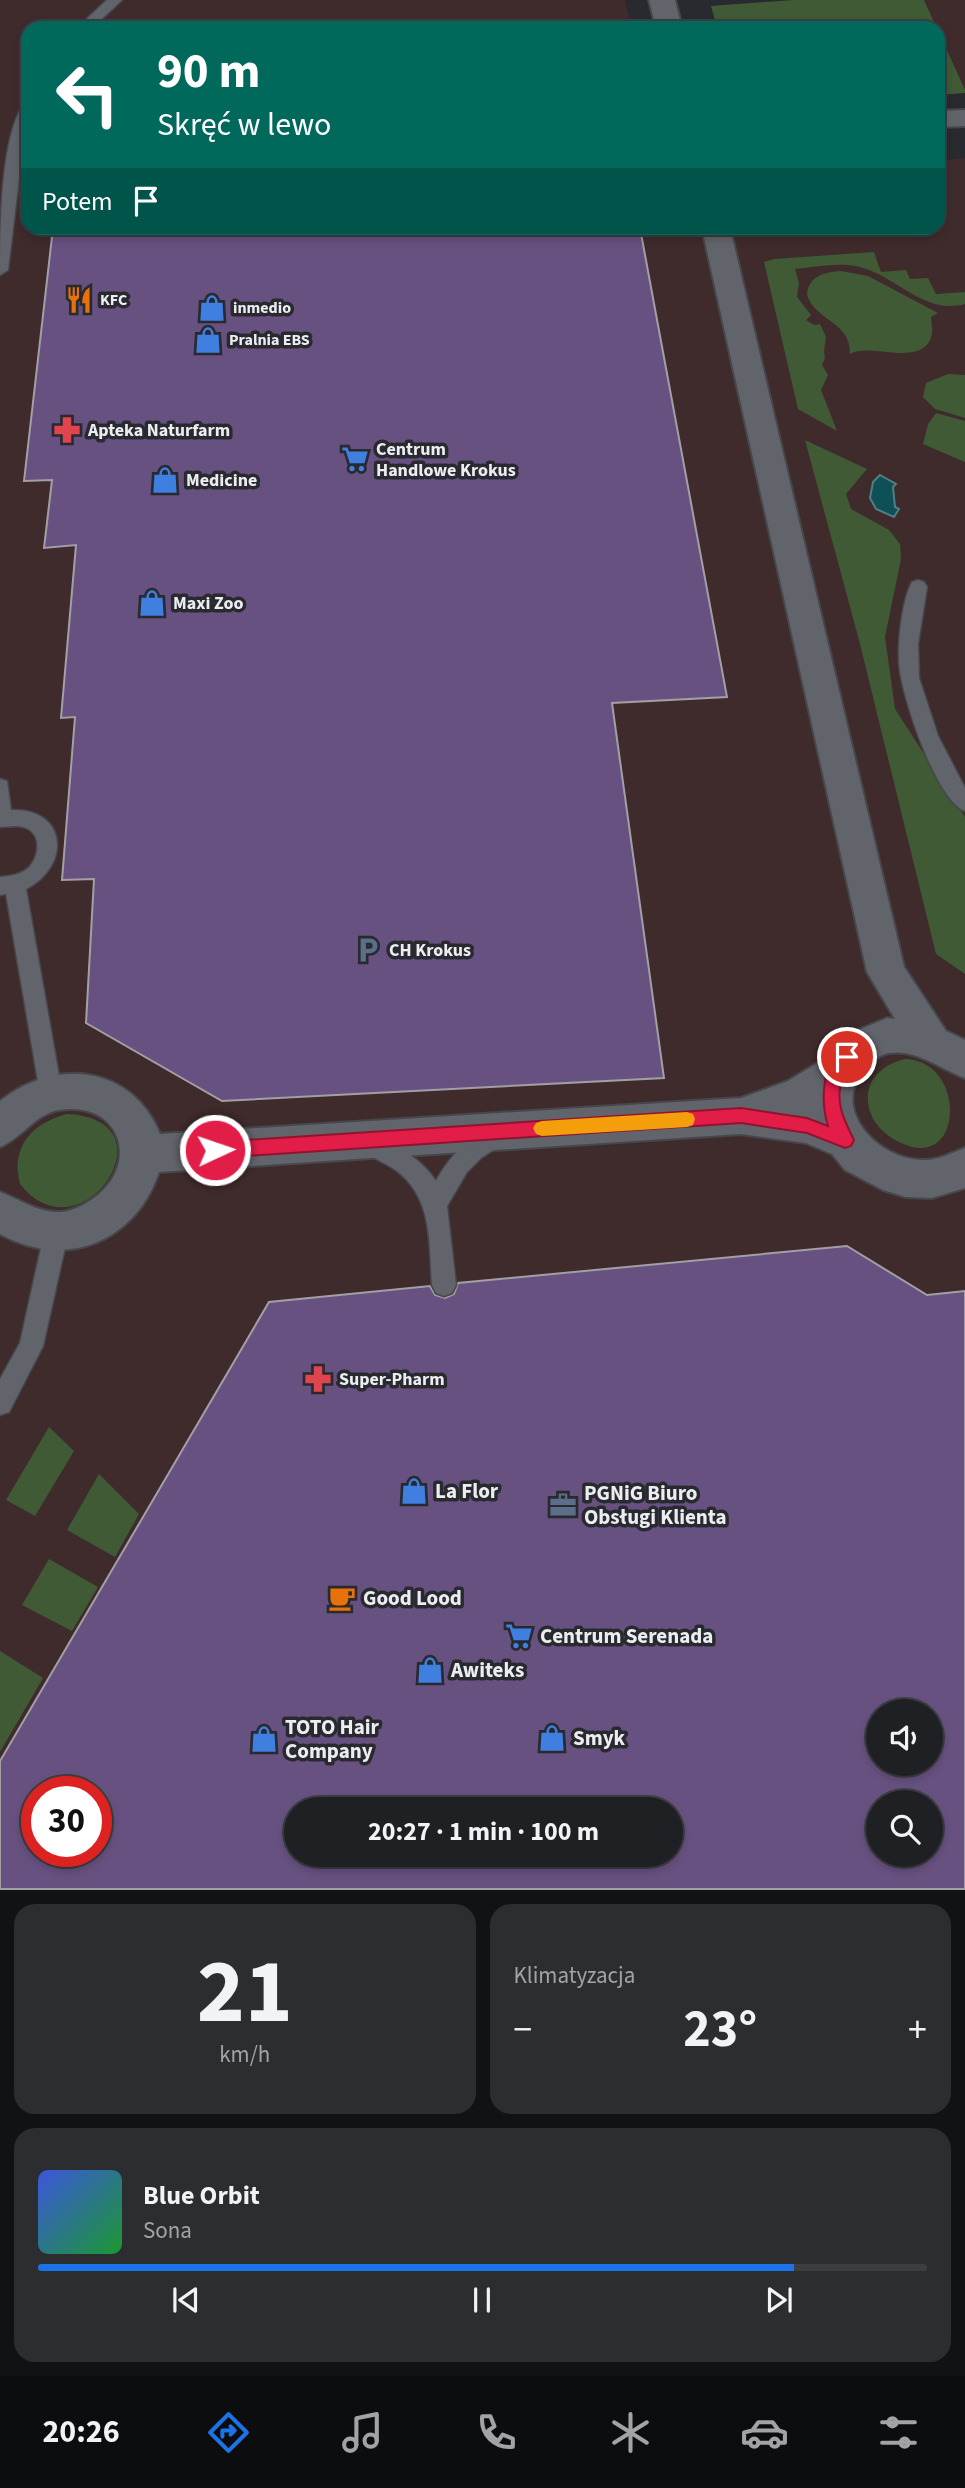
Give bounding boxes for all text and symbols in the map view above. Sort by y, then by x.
text: 90 m [157,37,261,107]
icon: left [42,49,133,140]
text: Skręć w lewo [157,102,331,148]
icon: arrive [127,182,165,220]
text: Potem [42,183,113,220]
restaurant icon: KFC [64,285,94,315]
place label: KFC [100,289,127,311]
shop icon: inmedio [197,293,227,323]
place label: inmedio [233,297,291,319]
shop icon: Pralnia EBS [193,325,223,355]
place label: Pralnia EBS [229,329,310,351]
pharmacy icon: Apteka Naturfarm [52,415,82,445]
place label: Apteka Naturfarm [87,418,230,443]
place label: Centrum Handlowe Krokus [376,437,516,483]
supermarket icon: Centrum Handlowe Krokus [340,444,370,474]
shop icon: Medicine [150,465,180,495]
place label: Medicine [186,468,257,493]
shop icon: Maxi Zoo [137,588,167,618]
place label: Maxi Zoo [173,591,244,616]
parking icon: CH Krokus [353,935,383,965]
place label: CH Krokus [389,938,471,963]
pin [817,1027,877,1087]
icon: arrive [828,1038,866,1076]
position arrow [178,1113,252,1187]
pharmacy icon: Super-Pharm [303,1364,333,1394]
place label: Super-Pharm [339,1367,445,1392]
shop icon: La Flor [399,1476,429,1506]
place label: La Flor [435,1476,499,1506]
place label: PGNiG Biuro Obsługi Klienta [584,1478,727,1532]
office icon: PGNiG Biuro Obsługi Klienta [548,1490,578,1520]
cafe icon: Good Lood [327,1583,357,1613]
place label: Good Lood [363,1583,462,1613]
supermarket icon: Centrum Serenada [504,1621,534,1651]
place label: Centrum Serenada [540,1621,713,1651]
shop icon: Awiteks [415,1655,445,1685]
place label: Awiteks [450,1655,524,1685]
map controls [866,1699,943,1867]
button: sound [866,1699,943,1776]
place label: TOTO Hair Company [285,1712,380,1766]
shop icon: Smyk [537,1723,567,1753]
place label: Smyk [573,1723,626,1753]
shop icon: TOTO Hair Company [249,1724,279,1754]
speed limit sign: 30 [21,1776,112,1867]
button: search [866,1790,943,1867]
text: 20:27 · 1 min · 100 m [368,1813,599,1850]
text: 21 [197,1928,293,2057]
text: Klimatyzacja [514,1959,635,1992]
text: 23° [683,1993,757,2067]
text: − [514,2003,532,2057]
text: + [908,2003,927,2057]
text: km/h [219,2038,270,2071]
text: Blue Orbit [143,2177,260,2214]
text: Sona [143,2214,192,2247]
icon: previous [167,2281,205,2319]
icon: pause [463,2281,501,2319]
icon: next [760,2281,798,2319]
icon: directions [204,2408,253,2457]
icon: music [338,2408,387,2457]
icon: phone [472,2408,521,2457]
icon: climate [606,2408,655,2457]
icon: car [740,2408,789,2457]
icon: filters [874,2408,923,2457]
text: 20:26 [42,2409,120,2455]

